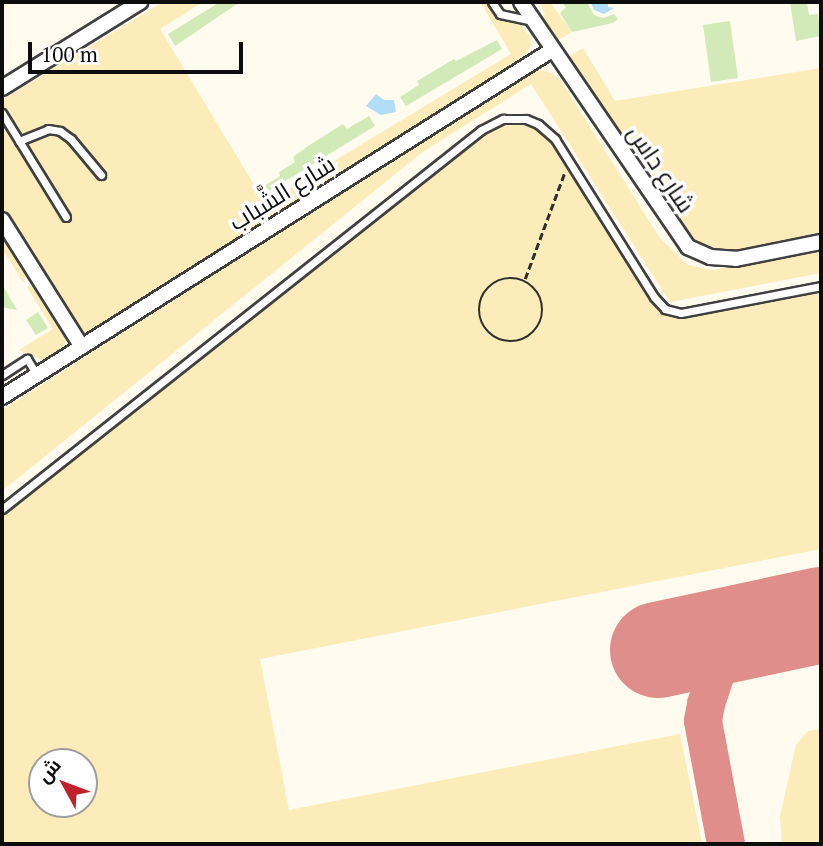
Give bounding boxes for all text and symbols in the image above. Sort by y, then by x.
scale bar [32,28,247,72]
text: 100 m [41,40,98,68]
street label: شارع داس [621,120,701,218]
street label: شارع الشَّباب [224,149,340,237]
north arrow [28,748,98,818]
text: ش [31,753,66,788]

